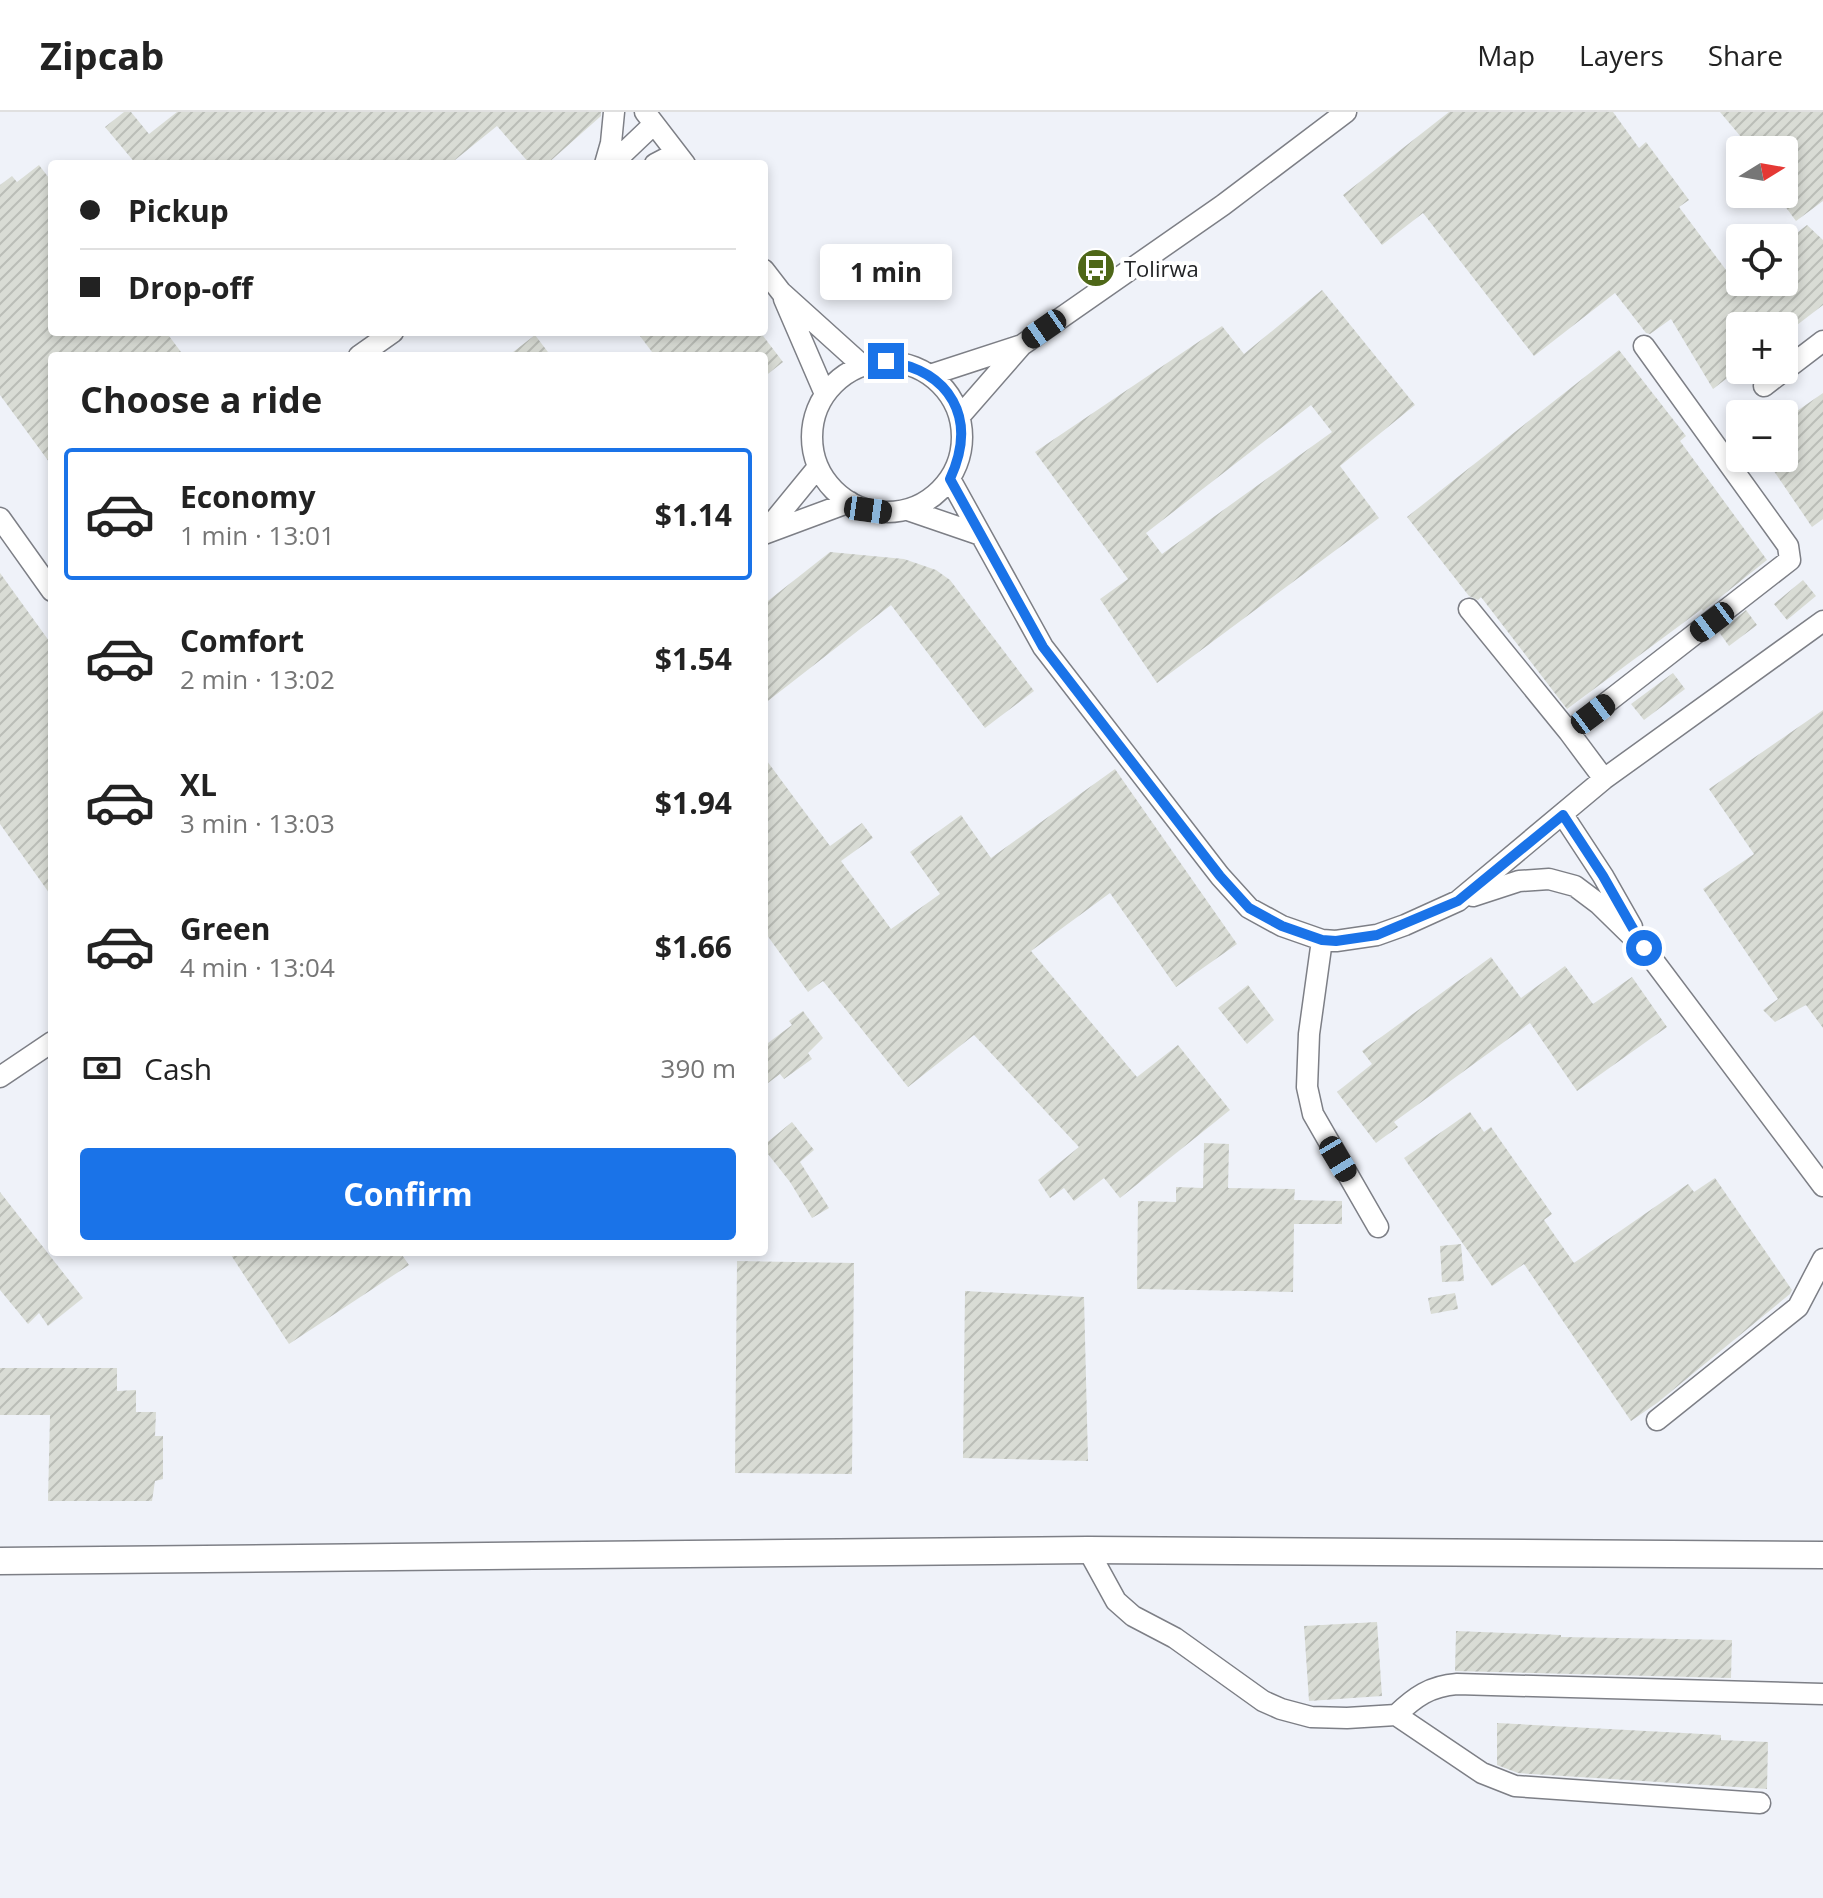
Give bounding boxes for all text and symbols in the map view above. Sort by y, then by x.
text: Zipcab [40,29,164,81]
text: Map [1477,36,1535,74]
text: Layers [1579,36,1664,74]
text: Share [1708,36,1783,74]
north arrow [1726,136,1798,208]
map controls [1726,136,1798,472]
text: Pickup [128,190,229,231]
button: locate [1726,224,1798,296]
callout: 1 min [820,245,952,301]
bus stop icon: Tolirwa [1075,247,1117,289]
place label: Tolirwa [1124,253,1199,283]
text: 1 min [850,254,922,290]
text: Drop-off [128,267,253,308]
car [1017,305,1071,353]
button: + [1726,312,1798,384]
route end [868,343,904,379]
text: Choose a ride [80,375,322,424]
button: − [1726,400,1798,472]
text: Economy [180,476,316,517]
icon: car [84,478,156,550]
text: $1.14 [655,494,732,535]
car [843,495,893,525]
text: 1 min · 13:01 [180,517,335,553]
car [1686,598,1738,646]
text: Comfort [180,620,304,661]
icon: car [84,622,156,694]
text: $1.54 [655,638,732,679]
text: 2 min · 13:02 [180,661,335,697]
car [1567,690,1619,738]
text: XL [180,764,217,805]
icon: car [84,766,156,838]
text: $1.94 [655,782,732,823]
text: 3 min · 13:03 [180,805,335,841]
text: Green [180,908,271,949]
icon: car [84,910,156,982]
text: $1.66 [655,926,732,967]
route start [1626,930,1662,966]
text: 4 min · 13:04 [180,949,335,985]
icon: cash [80,1046,124,1090]
text: Cash [144,1048,212,1089]
text: 390 m [661,1050,736,1086]
car [1315,1132,1361,1186]
button: Confirm [80,1148,736,1240]

